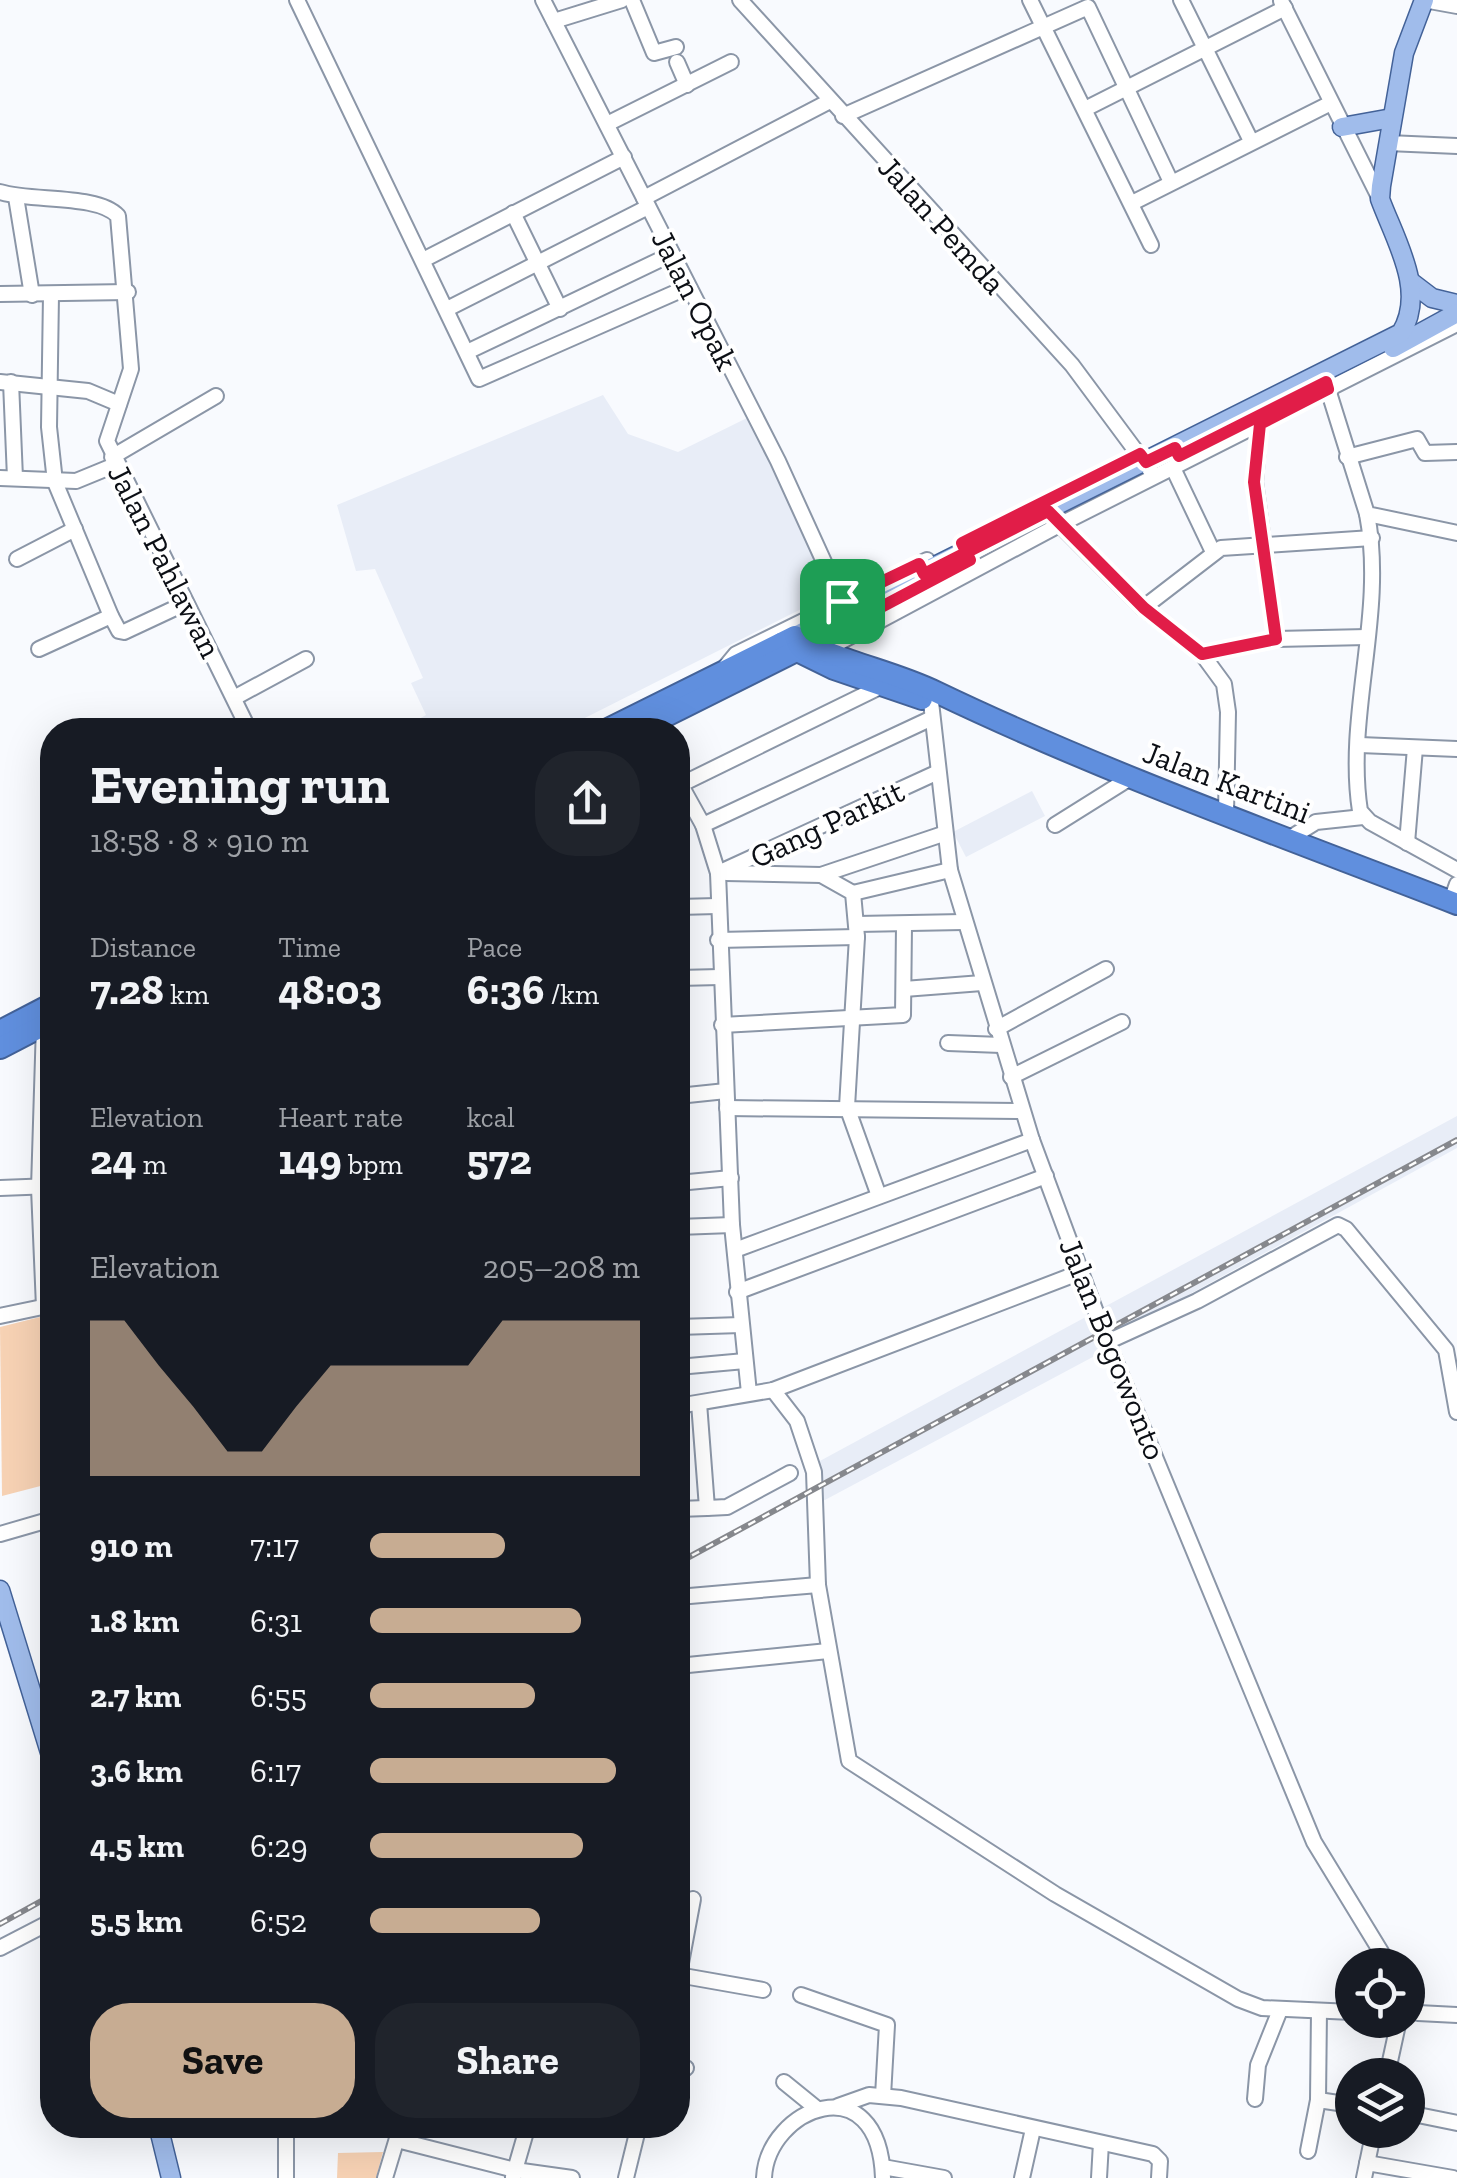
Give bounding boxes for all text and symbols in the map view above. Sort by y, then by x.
street label: Jalan Pemda [870,148,1014,302]
street label: Jalan Opak [644,224,747,377]
street label: Jalan Pahlawan [100,458,230,665]
pin [800,559,885,644]
icon: arrive [815,574,870,629]
street label: Jalan Kartini [1138,733,1316,831]
text: Evening run [90,751,390,817]
button: share [535,751,640,856]
street label: Gang Parkit [744,772,910,876]
text: 18:58 · 8 × 910 m [90,822,309,860]
text: Distance [90,931,196,964]
text: Time [278,931,341,964]
text: Pace [467,931,522,964]
text: 7.28 [90,964,164,1015]
text: 48:03 [278,964,382,1015]
text: 6:36 [467,964,544,1015]
text: km [164,978,209,1011]
text: /km [544,978,599,1011]
text: Elevation [90,1101,203,1134]
text: Heart rate [278,1101,403,1134]
text: kcal [467,1101,515,1134]
text: 24 [90,1134,137,1185]
text: 149 [278,1134,342,1185]
text: 572 [467,1134,532,1185]
text: m [137,1148,167,1181]
text: bpm [342,1148,403,1181]
street label: Jalan Bogowonto [1051,1233,1175,1465]
text: Elevation [90,1248,219,1286]
text: 205–208 m [483,1248,640,1286]
text: 910 m [90,1527,173,1565]
text: 7:17 [250,1527,299,1565]
text: 1.8 km [90,1602,179,1640]
text: 6:31 [250,1602,302,1640]
text: 2.7 km [90,1677,181,1715]
text: 6:55 [250,1677,307,1715]
text: 3.6 km [90,1752,183,1790]
text: 6:17 [250,1752,301,1790]
text: 4.5 km [90,1827,184,1865]
text: 6:29 [250,1827,308,1865]
text: 5.5 km [90,1902,182,1940]
text: 6:52 [250,1902,307,1940]
map controls [1335,1948,1425,2148]
button: locate [1335,1948,1425,2038]
button: Save [90,2003,355,2118]
button: Share [375,2003,640,2118]
button: layers [1335,2058,1425,2148]

